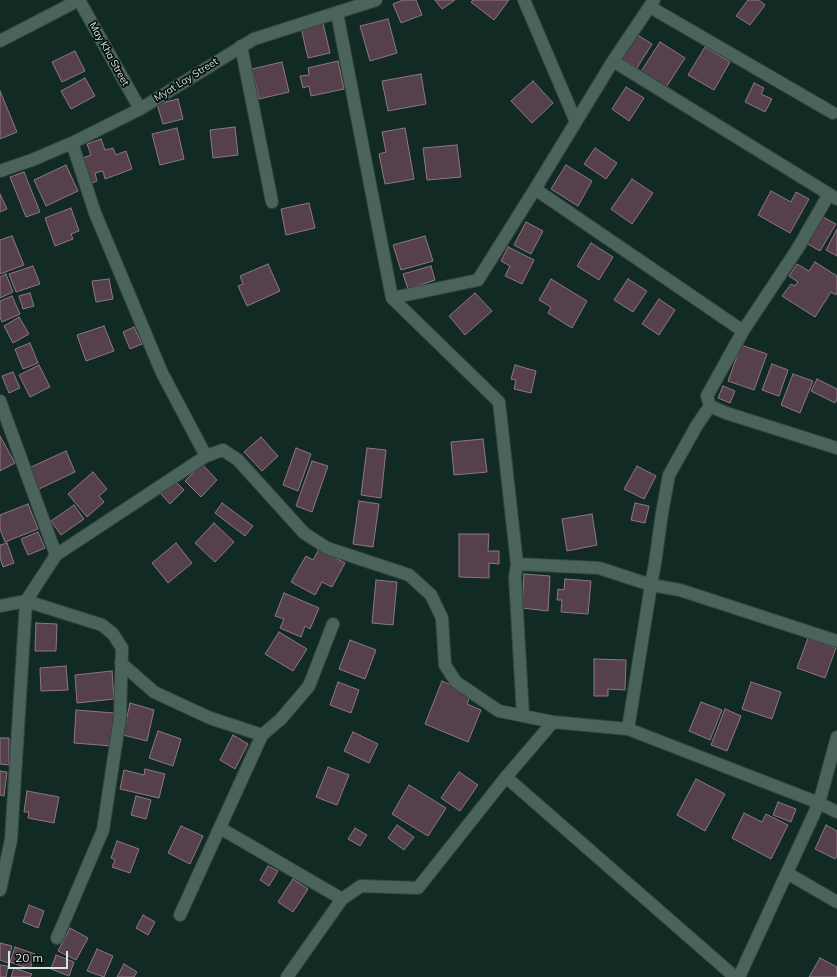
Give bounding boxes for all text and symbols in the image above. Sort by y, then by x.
street label: May Kha Street [87,20,131,88]
street label: Myat Lay Street [152,56,220,104]
scale bar [10,943,70,969]
text: 20 m [15,950,43,965]

